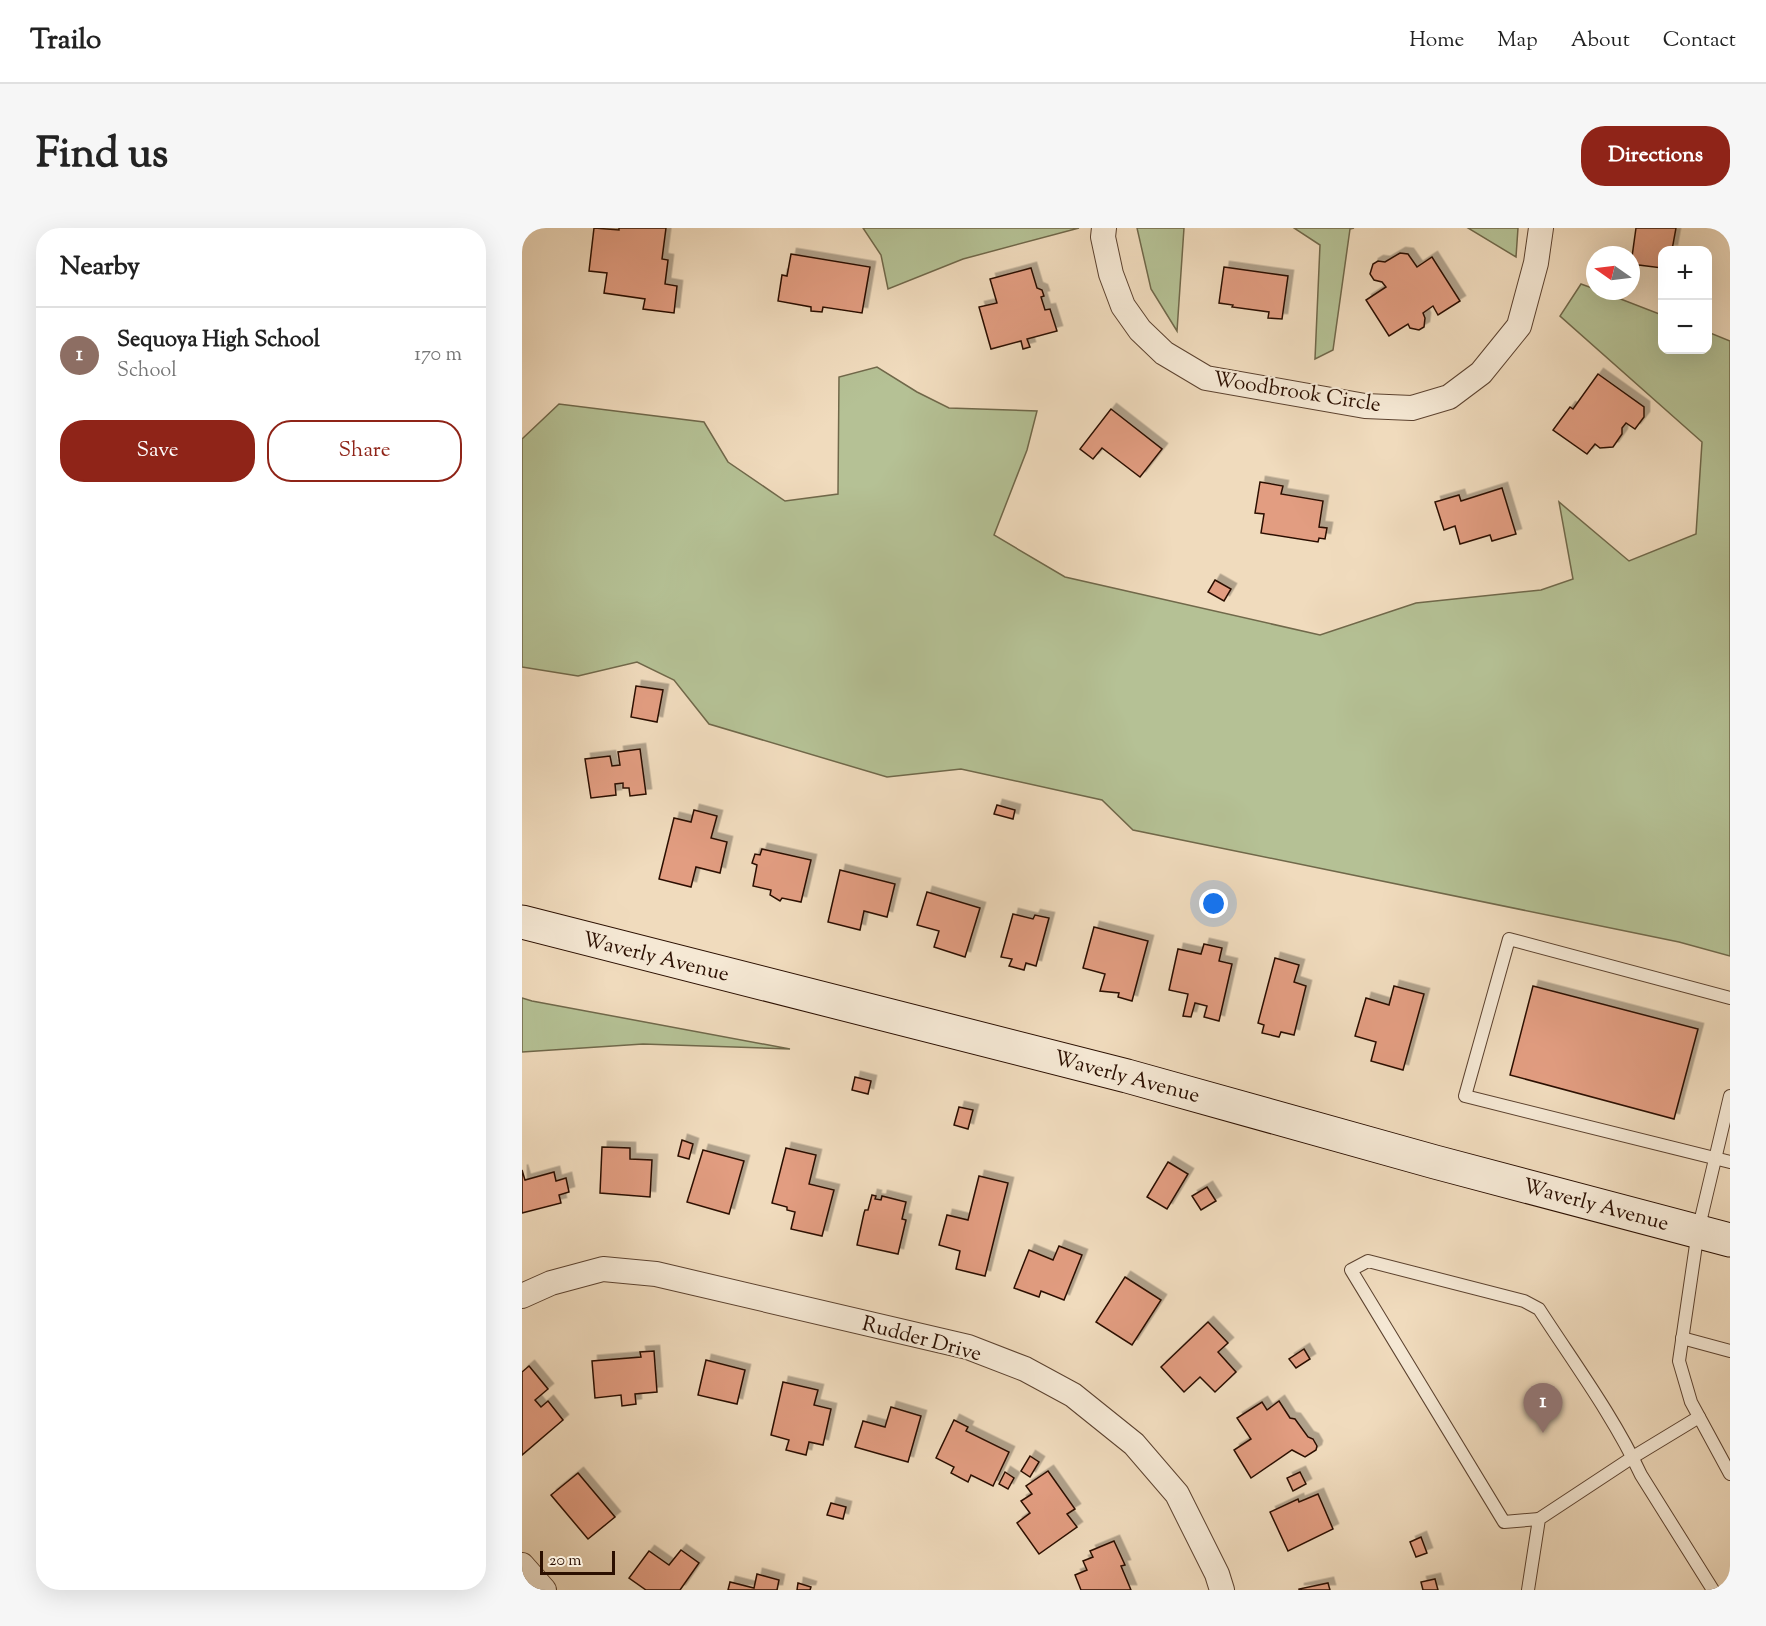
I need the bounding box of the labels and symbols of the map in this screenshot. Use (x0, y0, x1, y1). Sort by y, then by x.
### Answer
north arrow (1586, 246, 1640, 300)
street label: Woodbrook Circle (1211, 365, 1383, 421)
your location (1199, 889, 1228, 918)
street label: Waverly Avenue (579, 925, 732, 991)
street label: Waverly Avenue (1050, 1044, 1203, 1112)
street label: Waverly Avenue (1519, 1172, 1672, 1240)
street label: Rudder Drive (858, 1310, 985, 1370)
pin: 1 (1524, 1384, 1562, 1433)
scale bar (540, 1548, 615, 1576)

